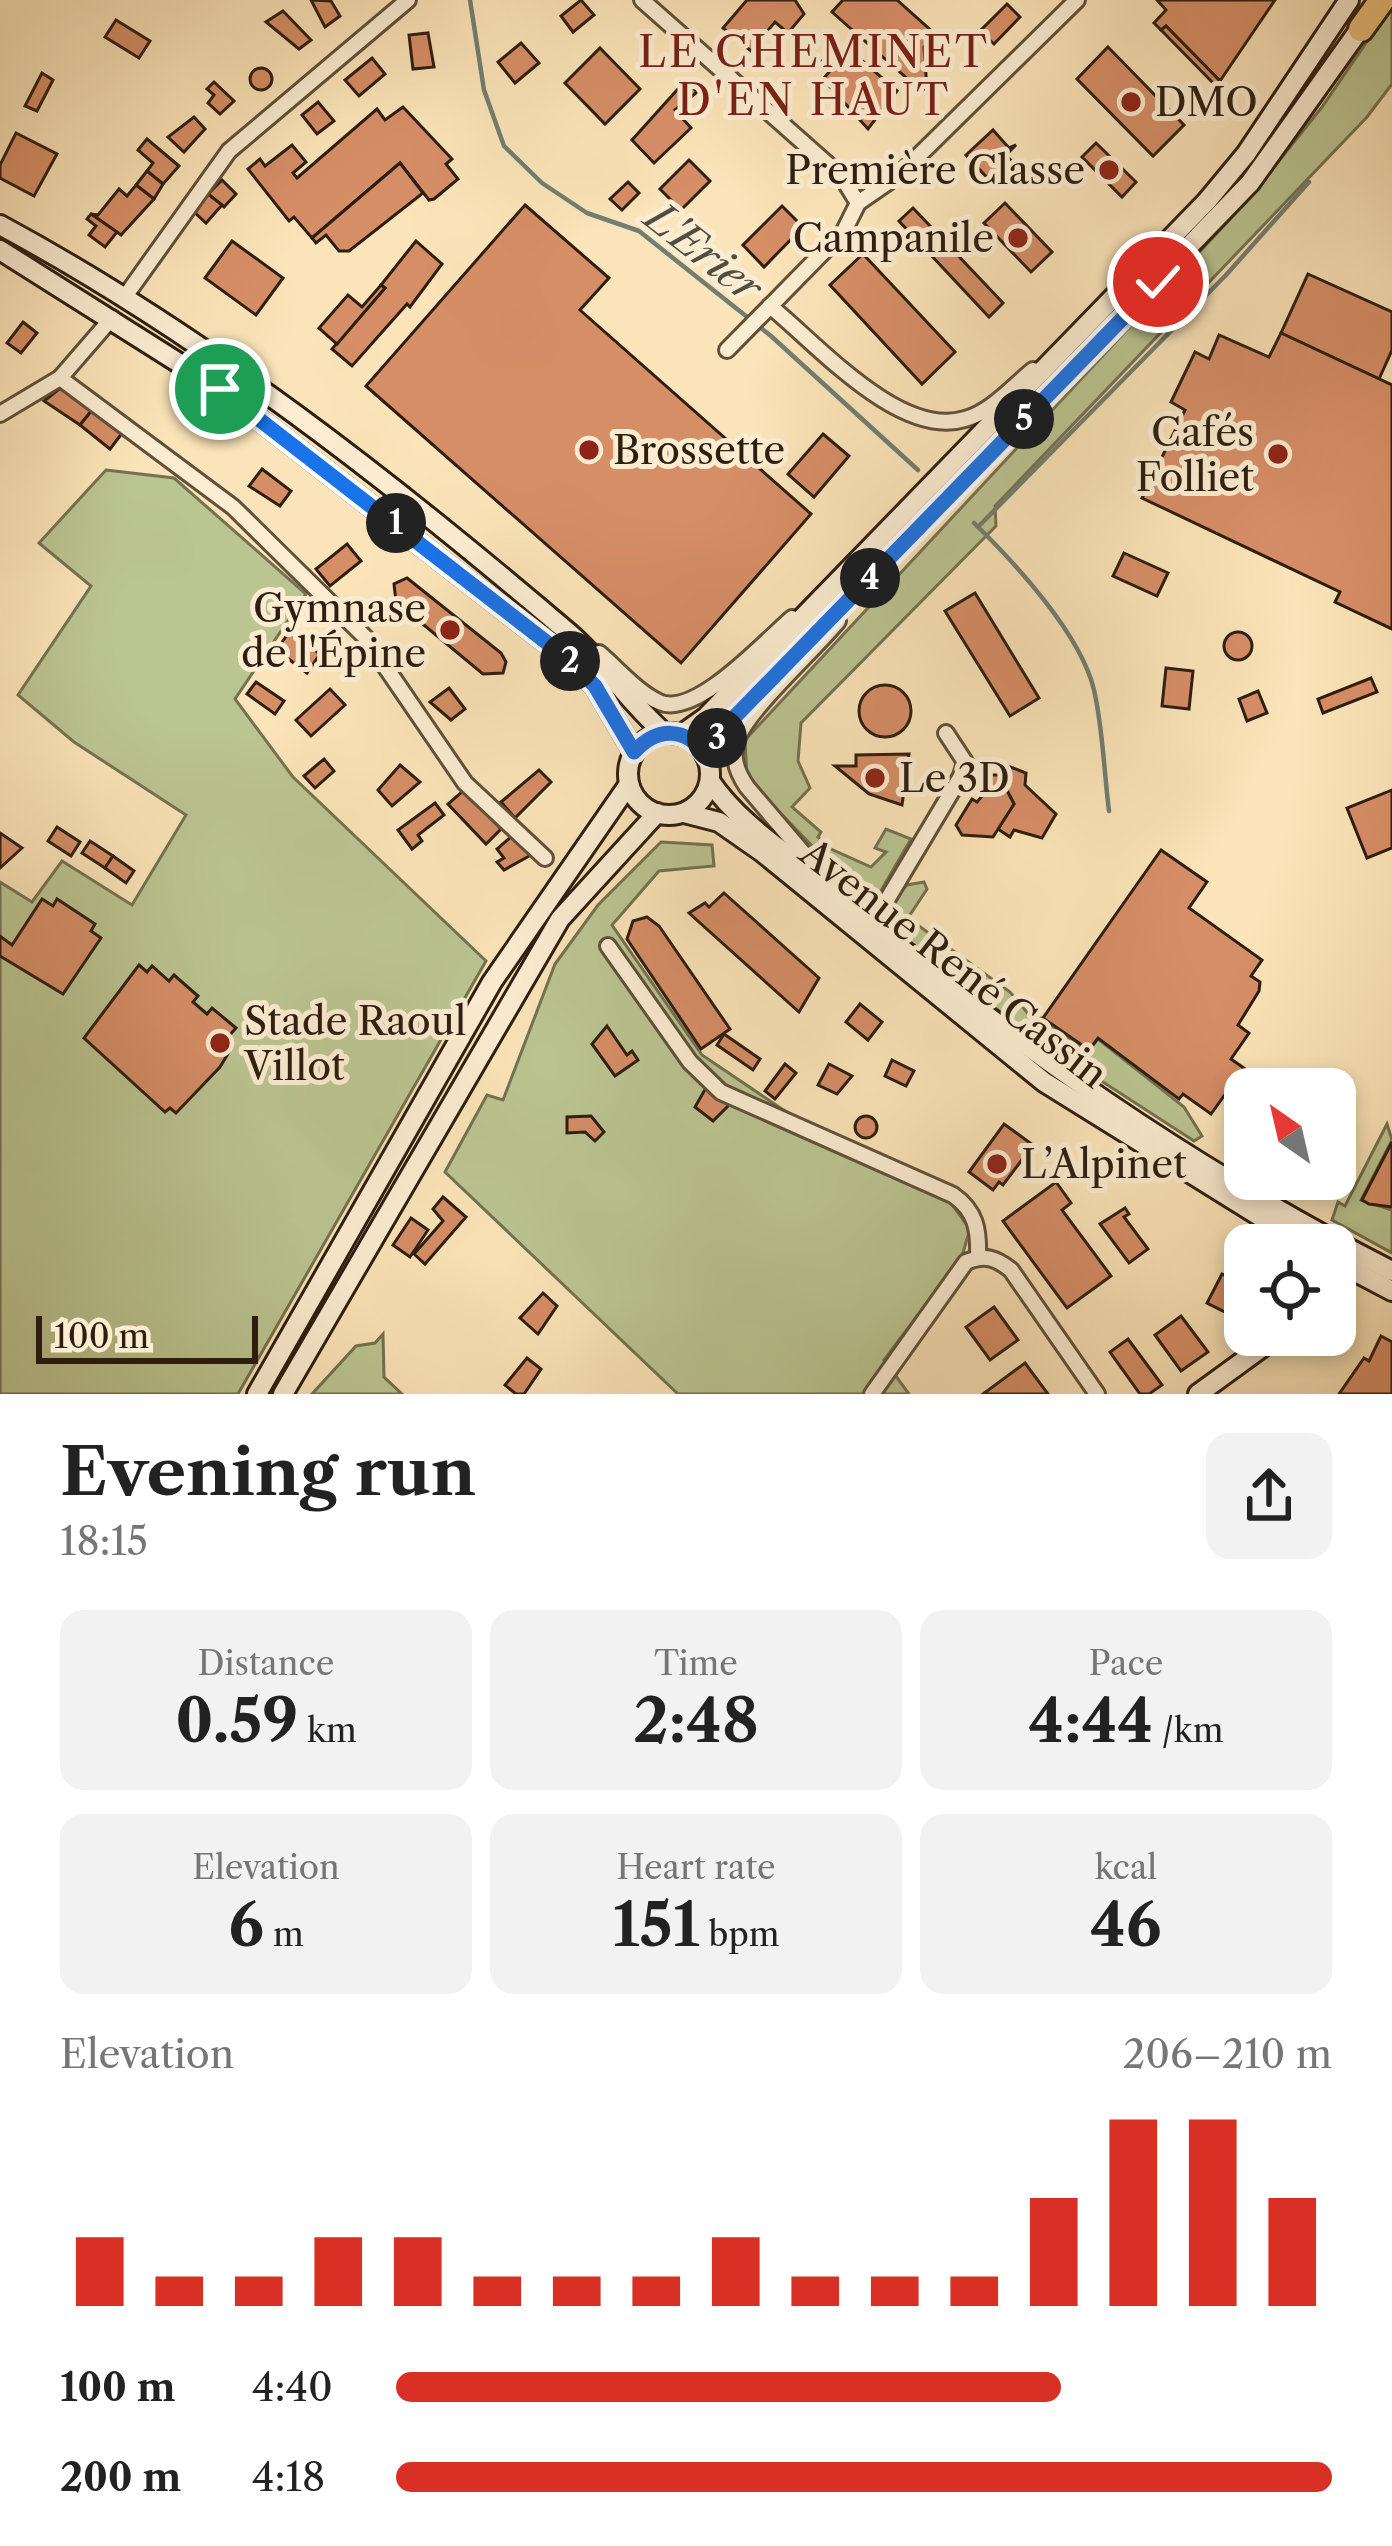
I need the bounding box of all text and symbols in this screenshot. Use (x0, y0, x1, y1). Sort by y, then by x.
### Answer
district label: LE CHEMINET D'EN HAUT (638, 26, 990, 126)
place label: DMO (1155, 78, 1258, 126)
marker: DMO (1118, 89, 1144, 115)
place label: Première Classe (785, 146, 1085, 194)
marker: Première Classe (1096, 157, 1122, 183)
water label: L'Erier (633, 189, 774, 315)
place label: Campanile (793, 214, 994, 262)
marker: Campanile (1005, 225, 1031, 251)
pin (1107, 231, 1209, 333)
icon: check (1125, 249, 1191, 315)
pin (169, 338, 271, 440)
icon: arrive (187, 356, 253, 422)
pin: 5 (994, 389, 1054, 449)
text: 5 (1015, 398, 1033, 439)
place label: Cafés Folliet (1136, 408, 1254, 501)
place label: Brossette (613, 426, 785, 474)
marker: Brossette (576, 437, 602, 463)
marker: Cafés Folliet (1265, 441, 1291, 467)
pin: 1 (366, 493, 426, 553)
text: 1 (389, 502, 403, 543)
pin: 4 (840, 548, 900, 608)
text: 4 (860, 557, 880, 598)
place label: Gymnase de l'Épine (241, 584, 426, 677)
marker: Gymnase de l'Épine (437, 617, 463, 643)
pin: 2 (540, 631, 600, 691)
text: 2 (560, 640, 580, 681)
pin: 3 (687, 708, 747, 768)
text: 3 (708, 717, 726, 758)
place label: Le 3D (899, 754, 1010, 802)
marker: Le 3D (862, 765, 888, 791)
street label: Avenue René Cassin (790, 827, 1117, 1098)
place label: Stade Raoul Villot (243, 997, 466, 1090)
marker: Stade Raoul Villot (207, 1030, 233, 1056)
north arrow (1224, 1068, 1356, 1200)
map controls (1224, 1068, 1356, 1356)
place label: L’Alpinet (1021, 1140, 1187, 1188)
marker: L’Alpinet (984, 1151, 1010, 1177)
button: locate (1224, 1224, 1356, 1356)
scale bar (36, 1310, 258, 1363)
text: 100 m (54, 1316, 149, 1357)
text: Evening run (60, 1431, 476, 1512)
button: share (1206, 1433, 1332, 1559)
text: 18:15 (60, 1517, 148, 1565)
text: Distance (198, 1643, 334, 1684)
text: Time (654, 1643, 738, 1684)
text: Pace (1089, 1643, 1163, 1684)
text: 0.59 (175, 1684, 298, 1758)
text: 2:48 (633, 1684, 759, 1758)
text: 4:44 (1029, 1684, 1153, 1758)
text: km (298, 1710, 357, 1751)
text: /km (1153, 1710, 1224, 1751)
text: Elevation (192, 1847, 340, 1888)
text: Heart rate (616, 1847, 776, 1888)
text: kcal (1095, 1847, 1157, 1888)
text: 6 (228, 1888, 264, 1962)
text: 151 (613, 1888, 700, 1962)
text: 46 (1090, 1888, 1162, 1962)
text: m (264, 1914, 304, 1955)
text: bpm (700, 1914, 779, 1955)
text: Elevation (60, 2030, 234, 2078)
text: 206–210 m (1123, 2030, 1332, 2078)
text: 100 m (60, 2363, 176, 2411)
text: 4:40 (252, 2363, 333, 2411)
text: 200 m (60, 2453, 181, 2501)
text: 4:18 (252, 2453, 325, 2501)

